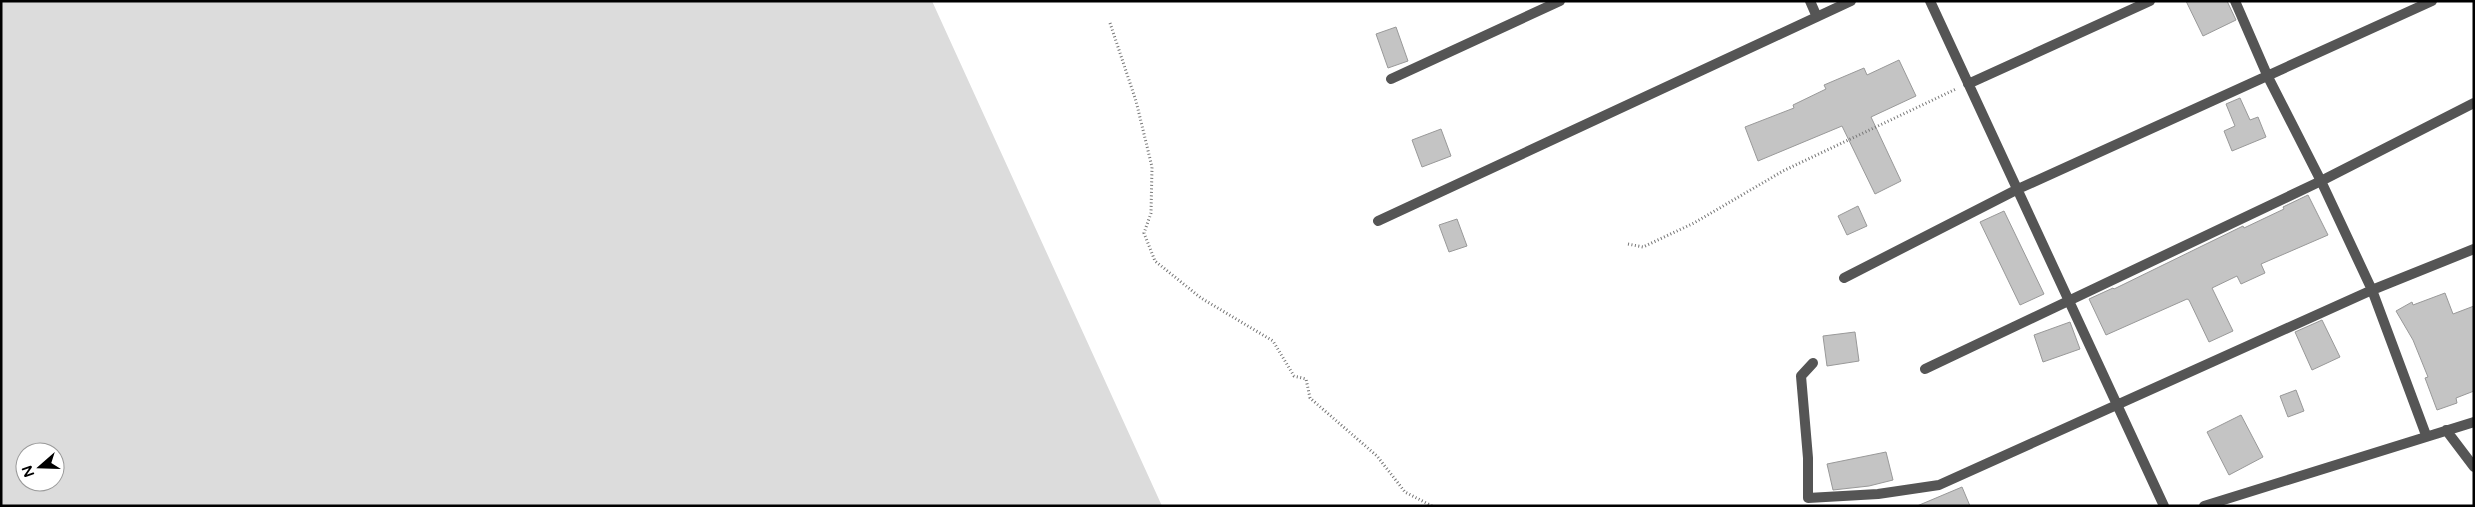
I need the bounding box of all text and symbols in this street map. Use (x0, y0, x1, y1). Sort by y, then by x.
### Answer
north arrow (15, 442, 65, 492)
text: N (18, 463, 38, 479)

